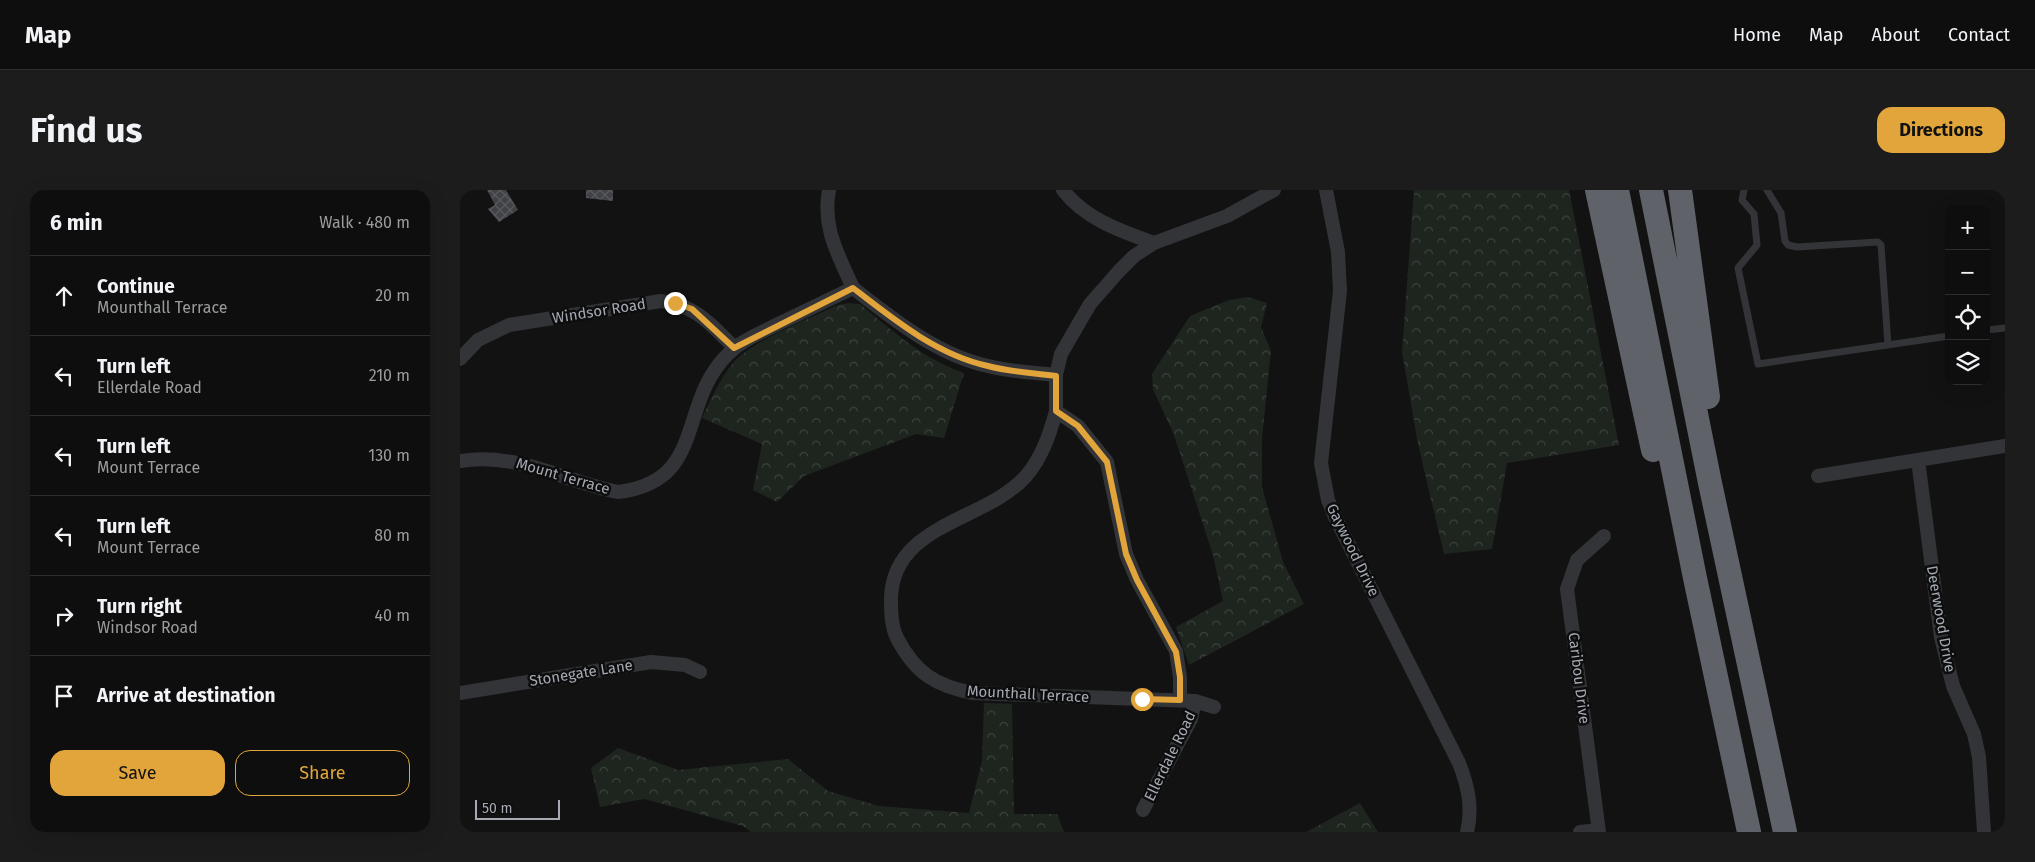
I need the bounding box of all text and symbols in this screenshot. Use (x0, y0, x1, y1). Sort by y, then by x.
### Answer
text: Map (25, 21, 71, 49)
text: Home (1733, 24, 1781, 46)
text: Map (1809, 24, 1843, 46)
text: About (1871, 24, 1920, 46)
text: Contact (1948, 24, 2010, 46)
button: Directions (1877, 107, 2005, 153)
text: Find us (30, 109, 142, 151)
map controls (1945, 205, 1990, 385)
button: + (1945, 205, 1990, 250)
text: 6 min (50, 210, 103, 236)
text: Walk · 480 m (319, 213, 410, 232)
button: − (1945, 250, 1990, 295)
text: Continue (97, 275, 175, 298)
icon: ahead (50, 282, 78, 310)
text: 20 m (375, 286, 410, 305)
route end (664, 292, 687, 315)
street label: Windsor Road (551, 295, 647, 327)
button: locate (1945, 295, 1990, 340)
text: Mounthall Terrace (97, 298, 227, 317)
button: layers (1945, 340, 1990, 385)
text: Turn left (97, 355, 171, 378)
icon: left (50, 362, 78, 390)
text: 210 m (369, 366, 410, 385)
text: Ellerdale Road (97, 378, 202, 397)
text: Turn left (97, 435, 171, 458)
icon: left (50, 442, 78, 470)
text: 130 m (368, 446, 410, 465)
street label: Mount Terrace (514, 454, 612, 498)
text: Mount Terrace (97, 458, 200, 477)
street label: Gaywood Drive (1323, 501, 1383, 599)
text: Turn left (97, 515, 171, 538)
icon: left (50, 522, 78, 550)
text: 80 m (374, 526, 410, 545)
text: Mount Terrace (97, 538, 200, 557)
street label: Deerwood Drive (1923, 564, 1959, 674)
text: Turn right (97, 595, 182, 618)
icon: right (50, 602, 78, 630)
text: 40 m (375, 606, 410, 625)
text: Windsor Road (97, 618, 198, 637)
street label: Caribou Drive (1564, 631, 1594, 725)
street label: Stonegate Lane (528, 656, 634, 690)
icon: arrive (50, 682, 78, 710)
street label: Mounthall Terrace (966, 682, 1090, 706)
text: Arrive at destination (97, 684, 276, 707)
route start (1131, 688, 1154, 711)
street label: Ellerdale Road (1140, 708, 1200, 804)
button: Save (50, 750, 225, 796)
button: Share (235, 750, 410, 796)
scale bar (475, 797, 560, 820)
text: 50 m (482, 800, 513, 817)

